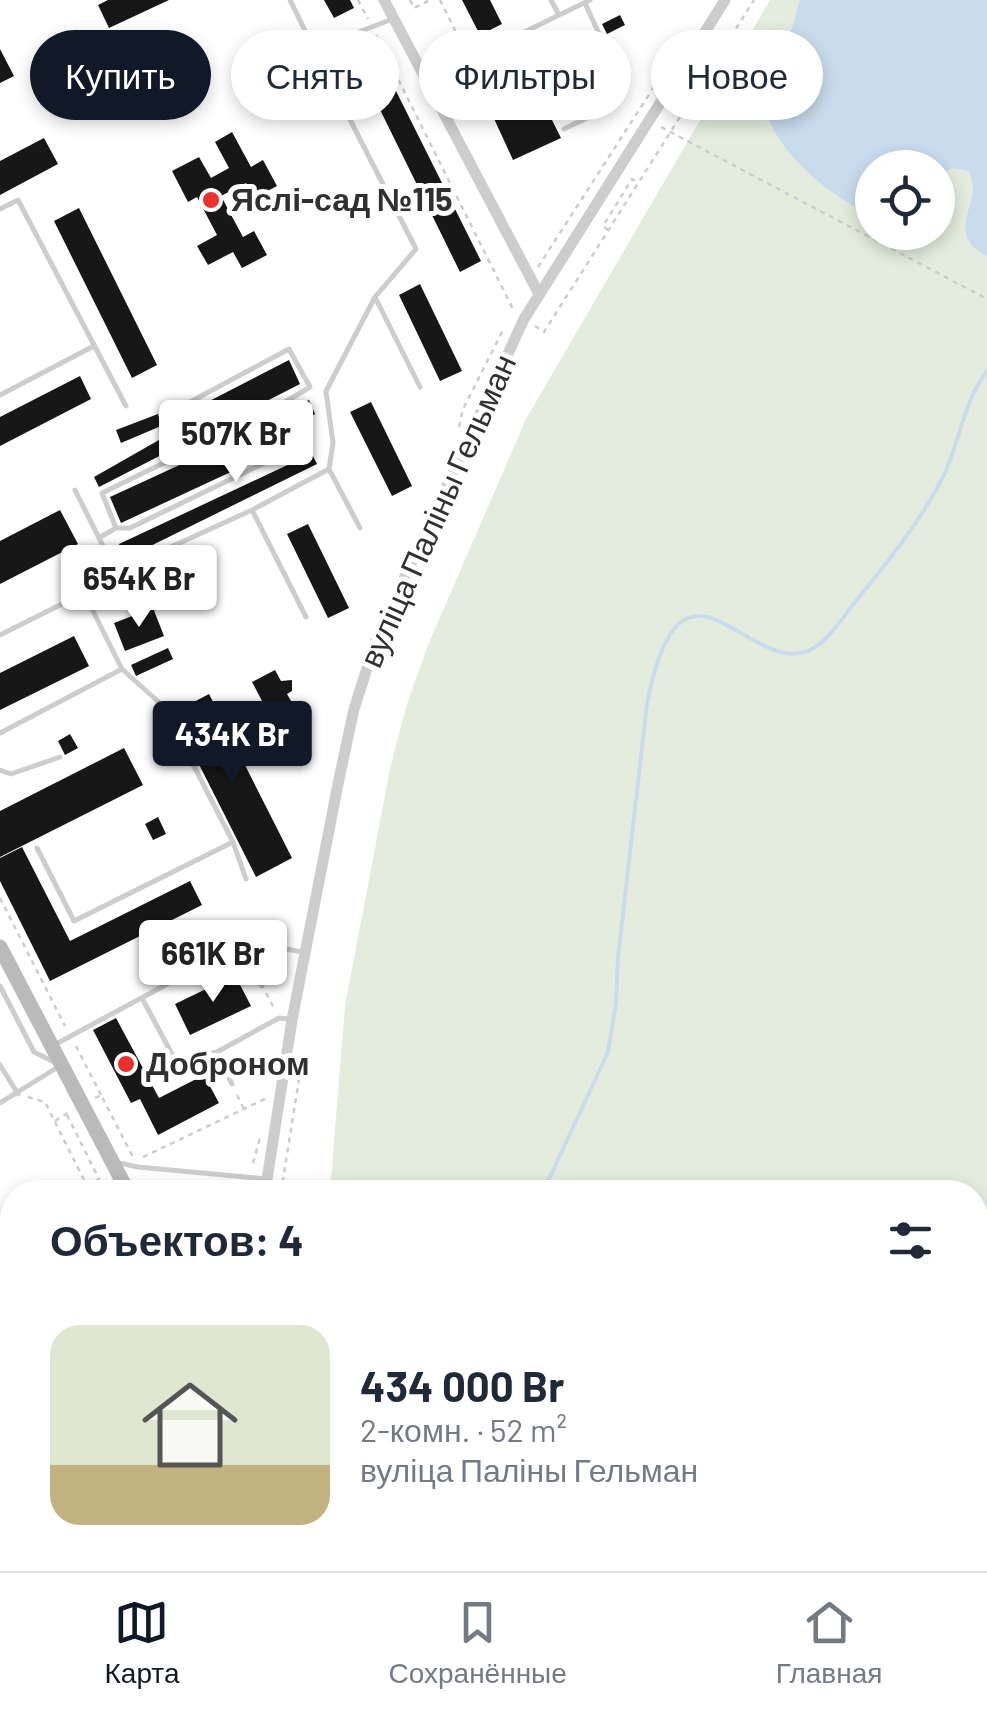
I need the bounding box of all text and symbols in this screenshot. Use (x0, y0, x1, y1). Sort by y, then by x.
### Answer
chip: Купить (30, 30, 211, 120)
chip: Снять (231, 30, 399, 120)
chip: Фильтры (419, 30, 631, 120)
chip: Новое (651, 30, 823, 120)
map controls (855, 150, 955, 250)
button: locate (855, 150, 955, 250)
place label: Яслі-сад №115 (231, 179, 453, 218)
marker: Яслі-сад №115 (200, 189, 222, 211)
street label: вуліца Паліны Гельман (350, 348, 523, 673)
pin: 507K Br (144, 400, 328, 485)
text: 507K Br (181, 413, 291, 451)
pin: 654K Br (47, 545, 231, 630)
text: 654K Br (83, 558, 195, 596)
pin: 434K Br (140, 701, 324, 786)
text: 434K Br (175, 714, 289, 752)
pin: 661K Br (121, 920, 305, 1005)
text: 661K Br (161, 933, 265, 971)
place label: Доброном (146, 1043, 310, 1082)
marker: Доброном (115, 1053, 137, 1075)
icon: filters (883, 1213, 938, 1268)
text: Объектов: 4 (50, 1214, 304, 1264)
text: 434 000 Br (360, 1360, 564, 1410)
icon: home (130, 1365, 250, 1485)
text: 2-комн. · 52 m² (360, 1410, 567, 1448)
text: вуліца Паліны Гельман (360, 1450, 698, 1488)
tab: Карта (105, 1595, 179, 1690)
tab: Сохранённые (389, 1595, 567, 1690)
tab: Главная (776, 1595, 882, 1690)

